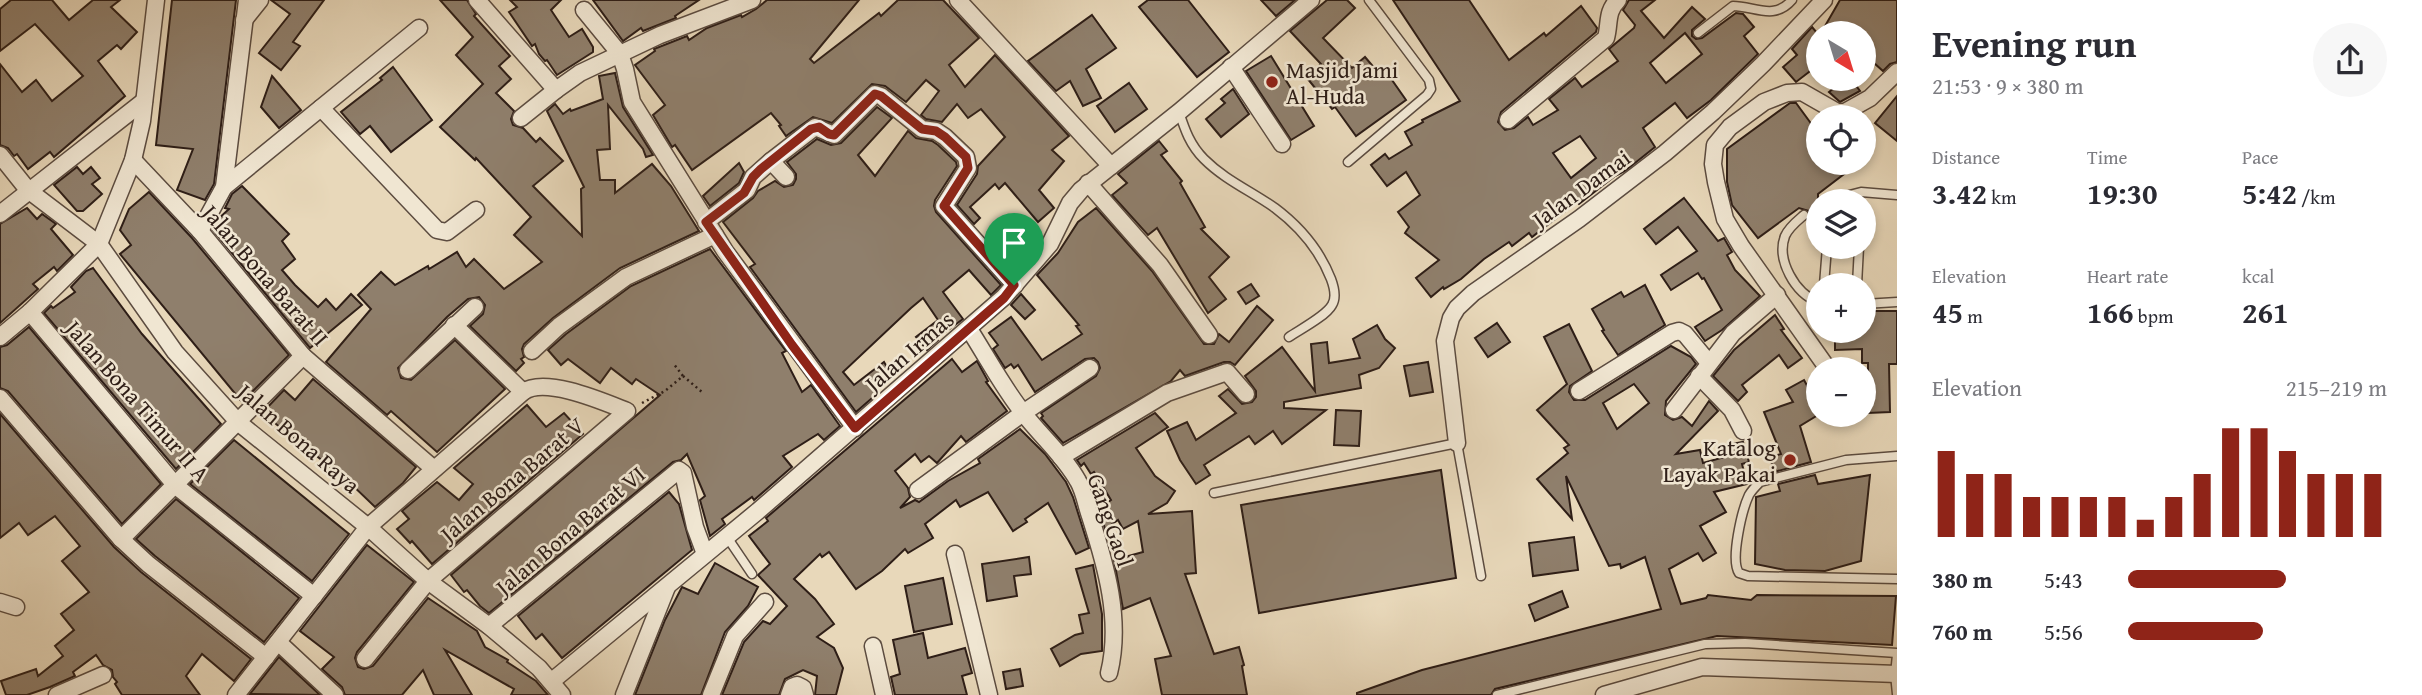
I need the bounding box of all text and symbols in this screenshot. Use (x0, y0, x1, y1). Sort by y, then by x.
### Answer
text: Evening run (1932, 15, 2136, 71)
north arrow (1806, 21, 1876, 91)
map controls (1806, 21, 1876, 427)
button: share (2313, 23, 2387, 97)
place label: Masjid Jami Al-Huda (1286, 53, 1398, 112)
text: 21:53 · 9 × 380 m (1932, 69, 2084, 102)
marker: Masjid Jami Al-Huda (1264, 74, 1280, 90)
button: locate (1806, 105, 1876, 175)
street label: Jalan Damai (1523, 141, 1637, 237)
text: Distance (1932, 143, 2000, 171)
text: Time (2087, 143, 2127, 171)
text: Pace (2242, 143, 2279, 171)
text: 3.42 (1932, 171, 1987, 215)
text: 19:30 (2087, 171, 2158, 215)
text: 5:42 (2242, 171, 2297, 215)
text: km (1987, 183, 2016, 211)
text: /km (2297, 183, 2335, 211)
button: layers (1806, 189, 1876, 259)
street label: Jalan Bona Barat II (193, 195, 337, 353)
pin (984, 213, 1044, 285)
icon: arrive (995, 224, 1033, 262)
text: Elevation (1932, 262, 2006, 290)
text: Heart rate (2087, 262, 2168, 290)
text: kcal (2242, 262, 2274, 290)
button: + (1806, 273, 1876, 343)
text: 45 (1932, 290, 1963, 334)
text: 166 (2087, 290, 2134, 334)
text: 261 (2242, 290, 2289, 334)
text: m (1963, 302, 1983, 330)
text: bpm (2134, 302, 2173, 330)
street label: Jalan Irmas (855, 303, 961, 401)
street label: Jalan Bona Timur II A (56, 310, 218, 489)
button: − (1806, 357, 1876, 427)
text: Elevation (1932, 371, 2022, 404)
text: 215–219 m (2286, 371, 2387, 404)
street label: Jalan Bona Raya (228, 373, 368, 501)
street label: Jalan Bona Barat V (430, 409, 591, 551)
place label: Katalog Layak Pakai (1663, 431, 1777, 490)
marker: Katalog Layak Pakai (1782, 452, 1798, 468)
street label: Jalan Bona Barat VI (486, 457, 652, 604)
street label: Gang Gaol (1080, 469, 1142, 571)
text: 380 m (1932, 563, 1993, 596)
text: 5:43 (2044, 563, 2083, 596)
text: 760 m (1932, 615, 1993, 648)
text: 5:56 (2044, 615, 2083, 648)

